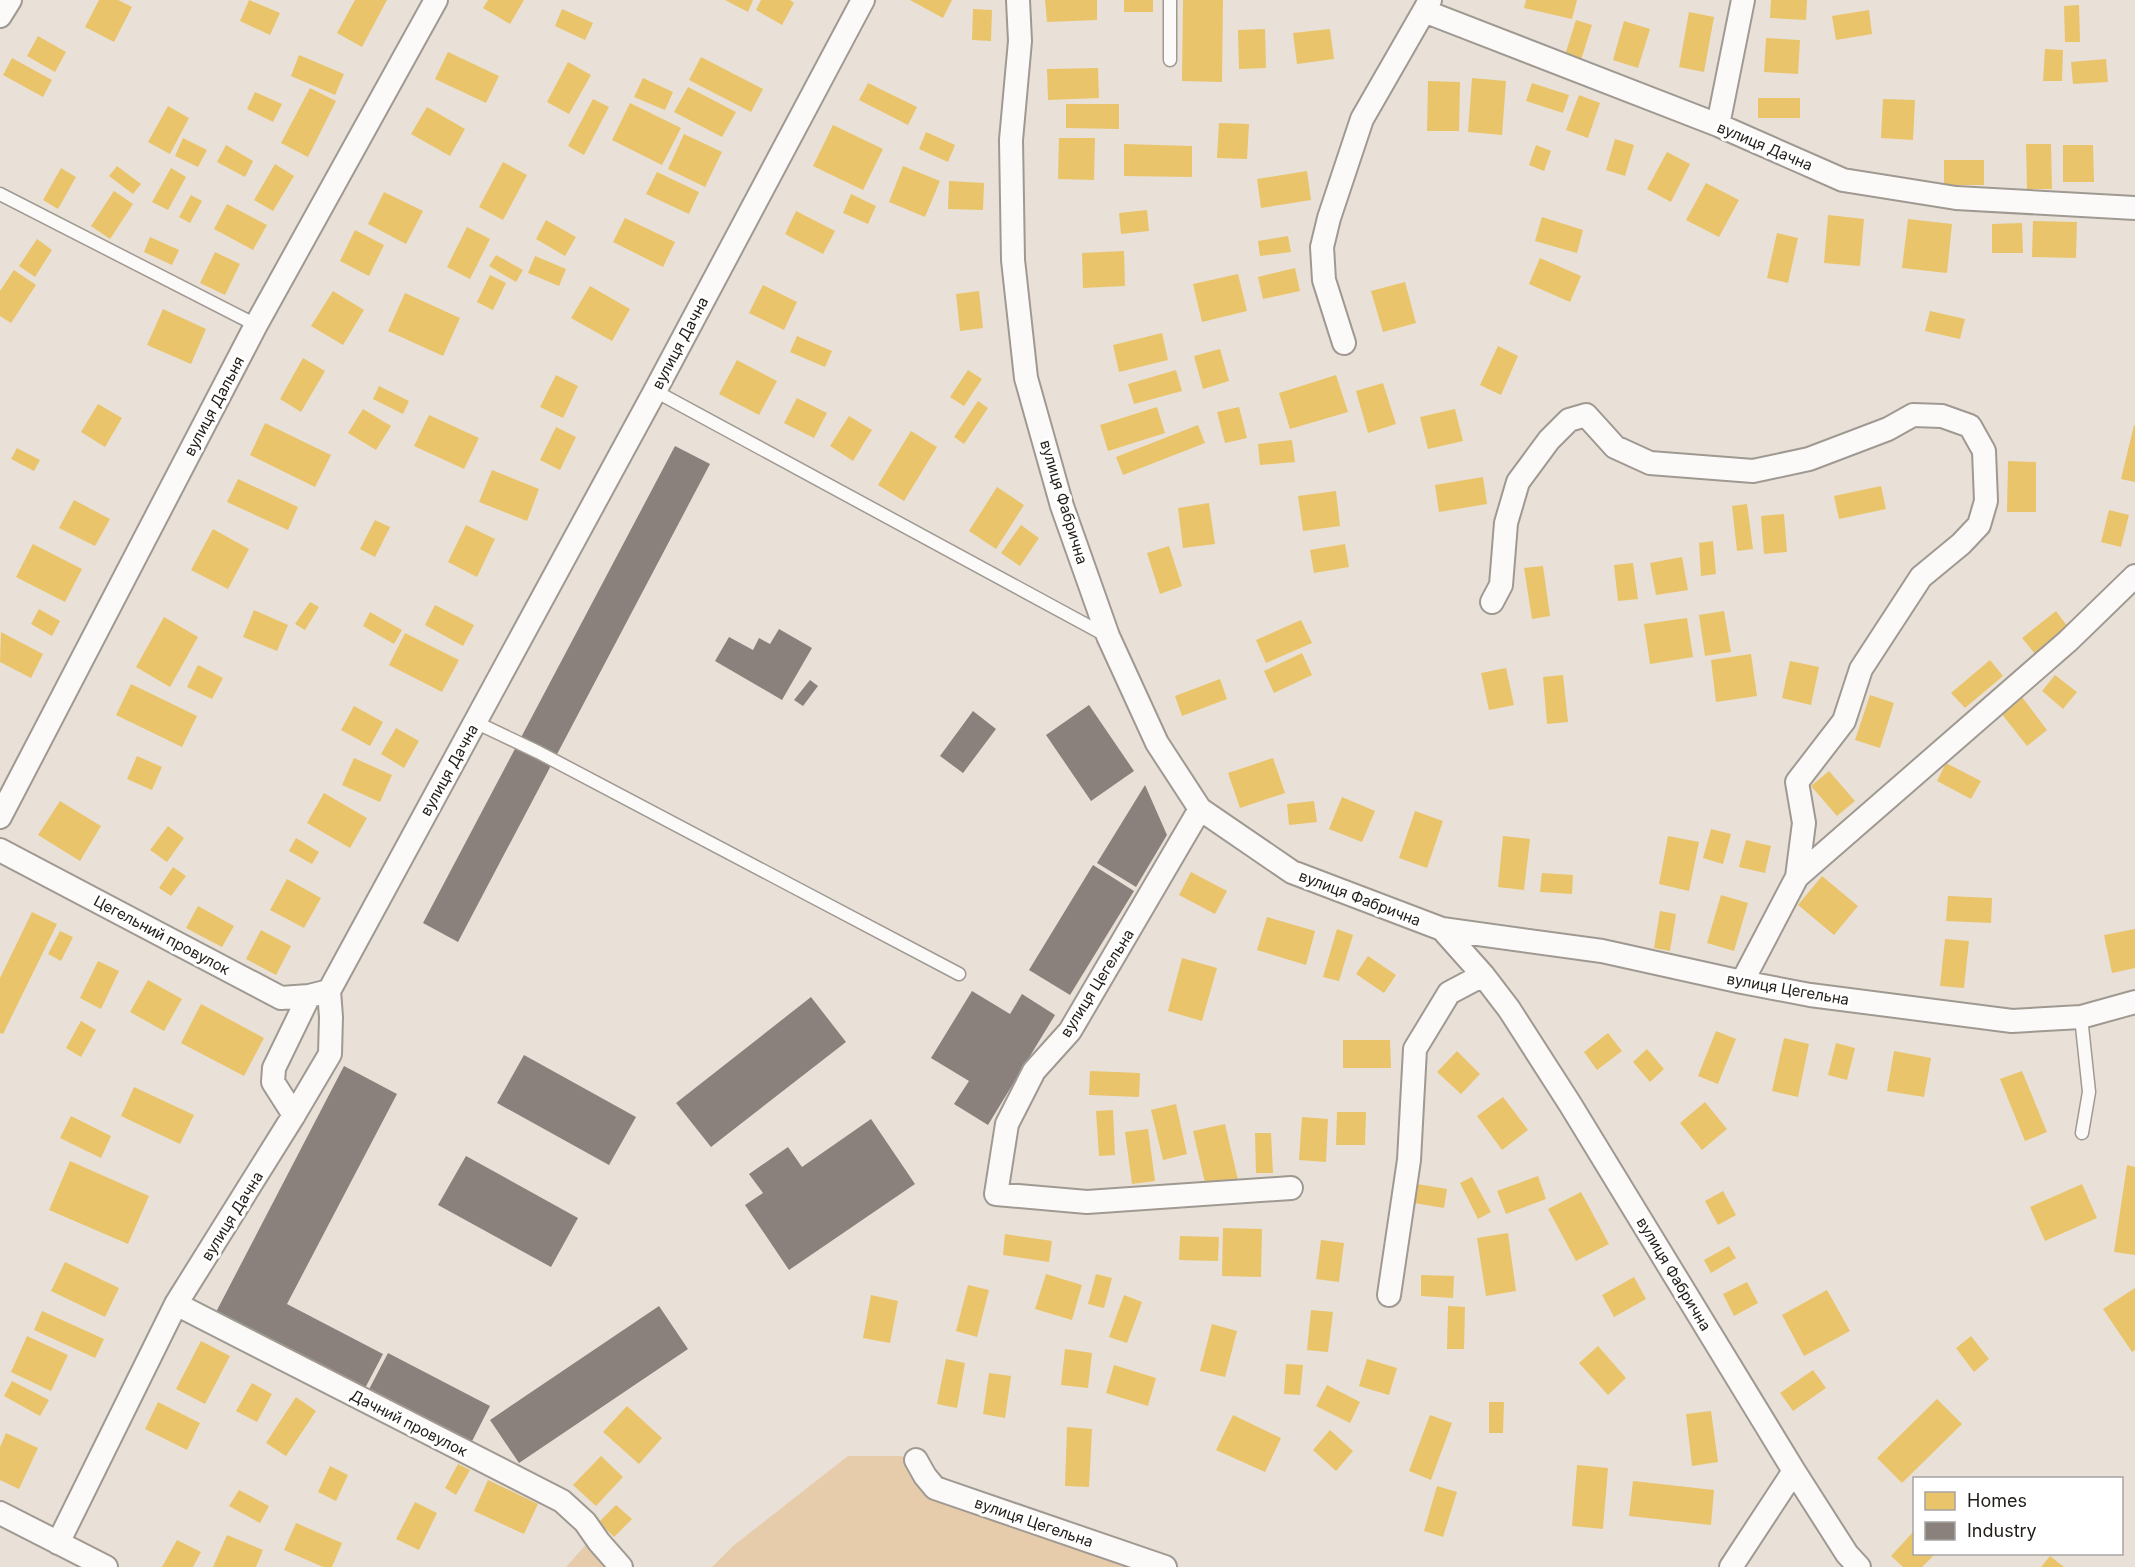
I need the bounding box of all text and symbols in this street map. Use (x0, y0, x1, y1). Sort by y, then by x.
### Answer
street label: вулиця Дачна (1714, 117, 1816, 175)
street label: вулиця Дачна (648, 294, 712, 392)
street label: вулиця Дальня (180, 353, 248, 459)
street label: вулиця Фабрична (1036, 438, 1092, 566)
street label: вулиця Дачна (416, 721, 482, 819)
street label: вулиця Фабрична (1296, 866, 1424, 930)
street label: Цегельний провулок (91, 891, 233, 979)
street label: вулиця Цегельна (1056, 925, 1138, 1041)
street label: вулиця Цегельна (1725, 969, 1851, 1009)
street label: вулиця Дачна (197, 1168, 267, 1264)
street label: вулиця Фабрична (1633, 1214, 1715, 1334)
street label: Дачний провулок (347, 1385, 471, 1461)
legend (1913, 1477, 2123, 1555)
text: Homes (1967, 1490, 2027, 1511)
street label: вулиця Цегельна (972, 1493, 1096, 1551)
text: Industry (1967, 1520, 2037, 1541)

